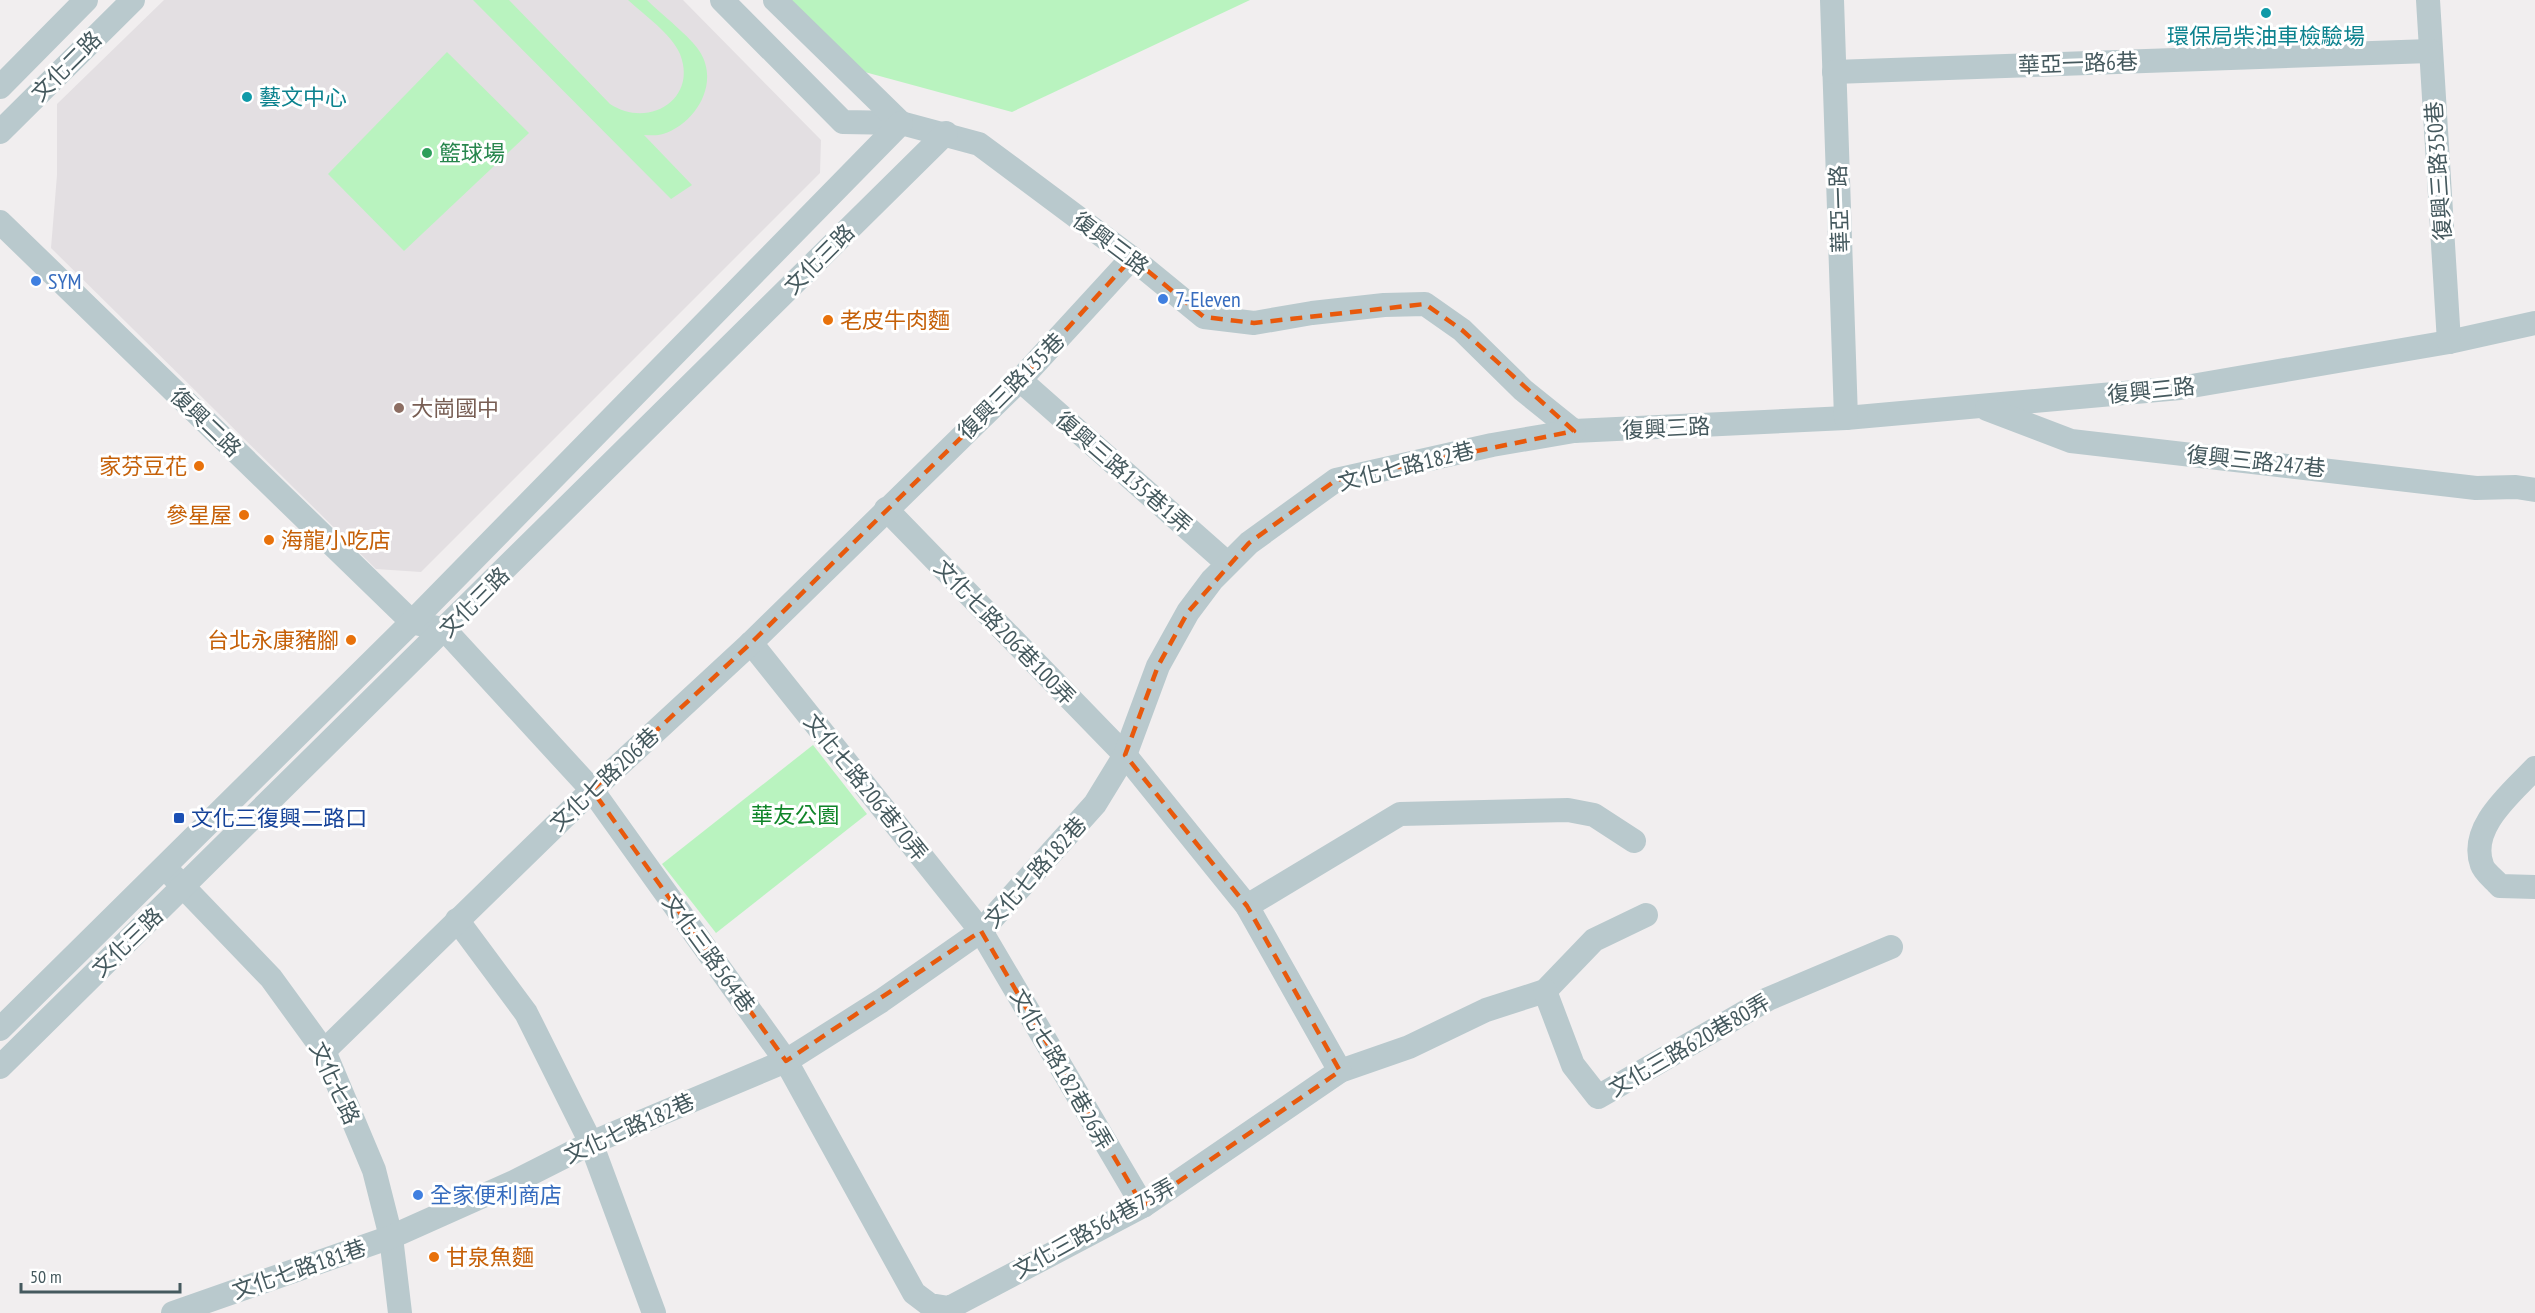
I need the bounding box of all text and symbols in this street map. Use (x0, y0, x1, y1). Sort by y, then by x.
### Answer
marker: 環保局柴油車檢驗場 (2259, 6, 2273, 20)
place label: 環保局柴油車檢驗場 (2167, 22, 2365, 50)
street label: 文化二路 (25, 25, 107, 107)
street label: 華亞一路6巷 (2018, 47, 2138, 79)
place label: 藝文中心 (259, 83, 347, 111)
marker: 藝文中心 (240, 90, 254, 104)
street label: 復興三路350巷 (2419, 100, 2457, 242)
place label: 籃球場 (439, 139, 505, 167)
marker: 籃球場 (420, 146, 434, 160)
street label: 華亞一路 (1823, 165, 1855, 253)
street label: 復興三路 (1067, 205, 1155, 281)
street label: 文化三路 (778, 218, 860, 300)
place label: SYM (48, 267, 81, 295)
marker: SYM (29, 274, 43, 288)
place label: 7-Eleven (1175, 285, 1241, 313)
marker: 7-Eleven (1156, 292, 1170, 306)
place label: 老皮牛肉麵 (840, 306, 950, 334)
marker: 老皮牛肉麵 (821, 313, 835, 327)
street label: 復興三路135巷 (952, 327, 1070, 445)
street label: 復興三路 (2106, 371, 2196, 409)
street label: 復興二路 (165, 381, 247, 463)
place label: 大崗國中 (411, 394, 499, 422)
marker: 大崗國中 (392, 401, 406, 415)
street label: 復興三路135巷1弄 (1050, 405, 1198, 539)
street label: 復興三路 (1621, 412, 1711, 444)
street label: 文化七路182巷 (1335, 436, 1477, 496)
street label: 復興三路247巷 (2185, 440, 2327, 482)
place label: 家芬豆花 (99, 452, 187, 480)
marker: 家芬豆花 (192, 459, 206, 473)
place label: 參星屋 (166, 501, 232, 529)
marker: 參星屋 (237, 508, 251, 522)
place label: 海龍小吃店 (281, 526, 391, 554)
marker: 海龍小吃店 (262, 533, 276, 547)
street label: 文化七路206巷100弄 (928, 553, 1082, 711)
street label: 文化三路 (433, 561, 515, 643)
place label: 台北永康豬腳 (207, 626, 339, 654)
marker: 台北永康豬腳 (344, 633, 358, 647)
street label: 文化七路206巷70弄 (798, 708, 934, 866)
street label: 文化七路206巷 (543, 721, 665, 837)
park label: 華友公園 (751, 801, 839, 829)
place label: 文化三復興二路口 (191, 804, 367, 832)
marker: 文化三復興二路口 (172, 811, 186, 825)
street label: 文化七路182巷 (978, 811, 1092, 933)
street label: 文化三路564巷 (657, 888, 761, 1018)
street label: 文化三路 (86, 901, 168, 983)
street label: 文化七路182巷26弄 (1004, 983, 1120, 1155)
street label: 文化三路620巷80弄 (1603, 987, 1775, 1103)
street label: 文化七路 (304, 1037, 366, 1129)
street label: 文化七路182巷 (559, 1087, 699, 1169)
street label: 文化三路564巷75弄 (1008, 1172, 1180, 1284)
place label: 全家便利商店 (430, 1181, 562, 1209)
marker: 全家便利商店 (411, 1188, 425, 1202)
street label: 文化七路181巷 (228, 1233, 370, 1305)
place label: 甘泉魚麵 (446, 1243, 534, 1271)
marker: 甘泉魚麵 (427, 1250, 441, 1264)
scale bar (21, 1256, 180, 1294)
text: 50 m (30, 1265, 62, 1288)

